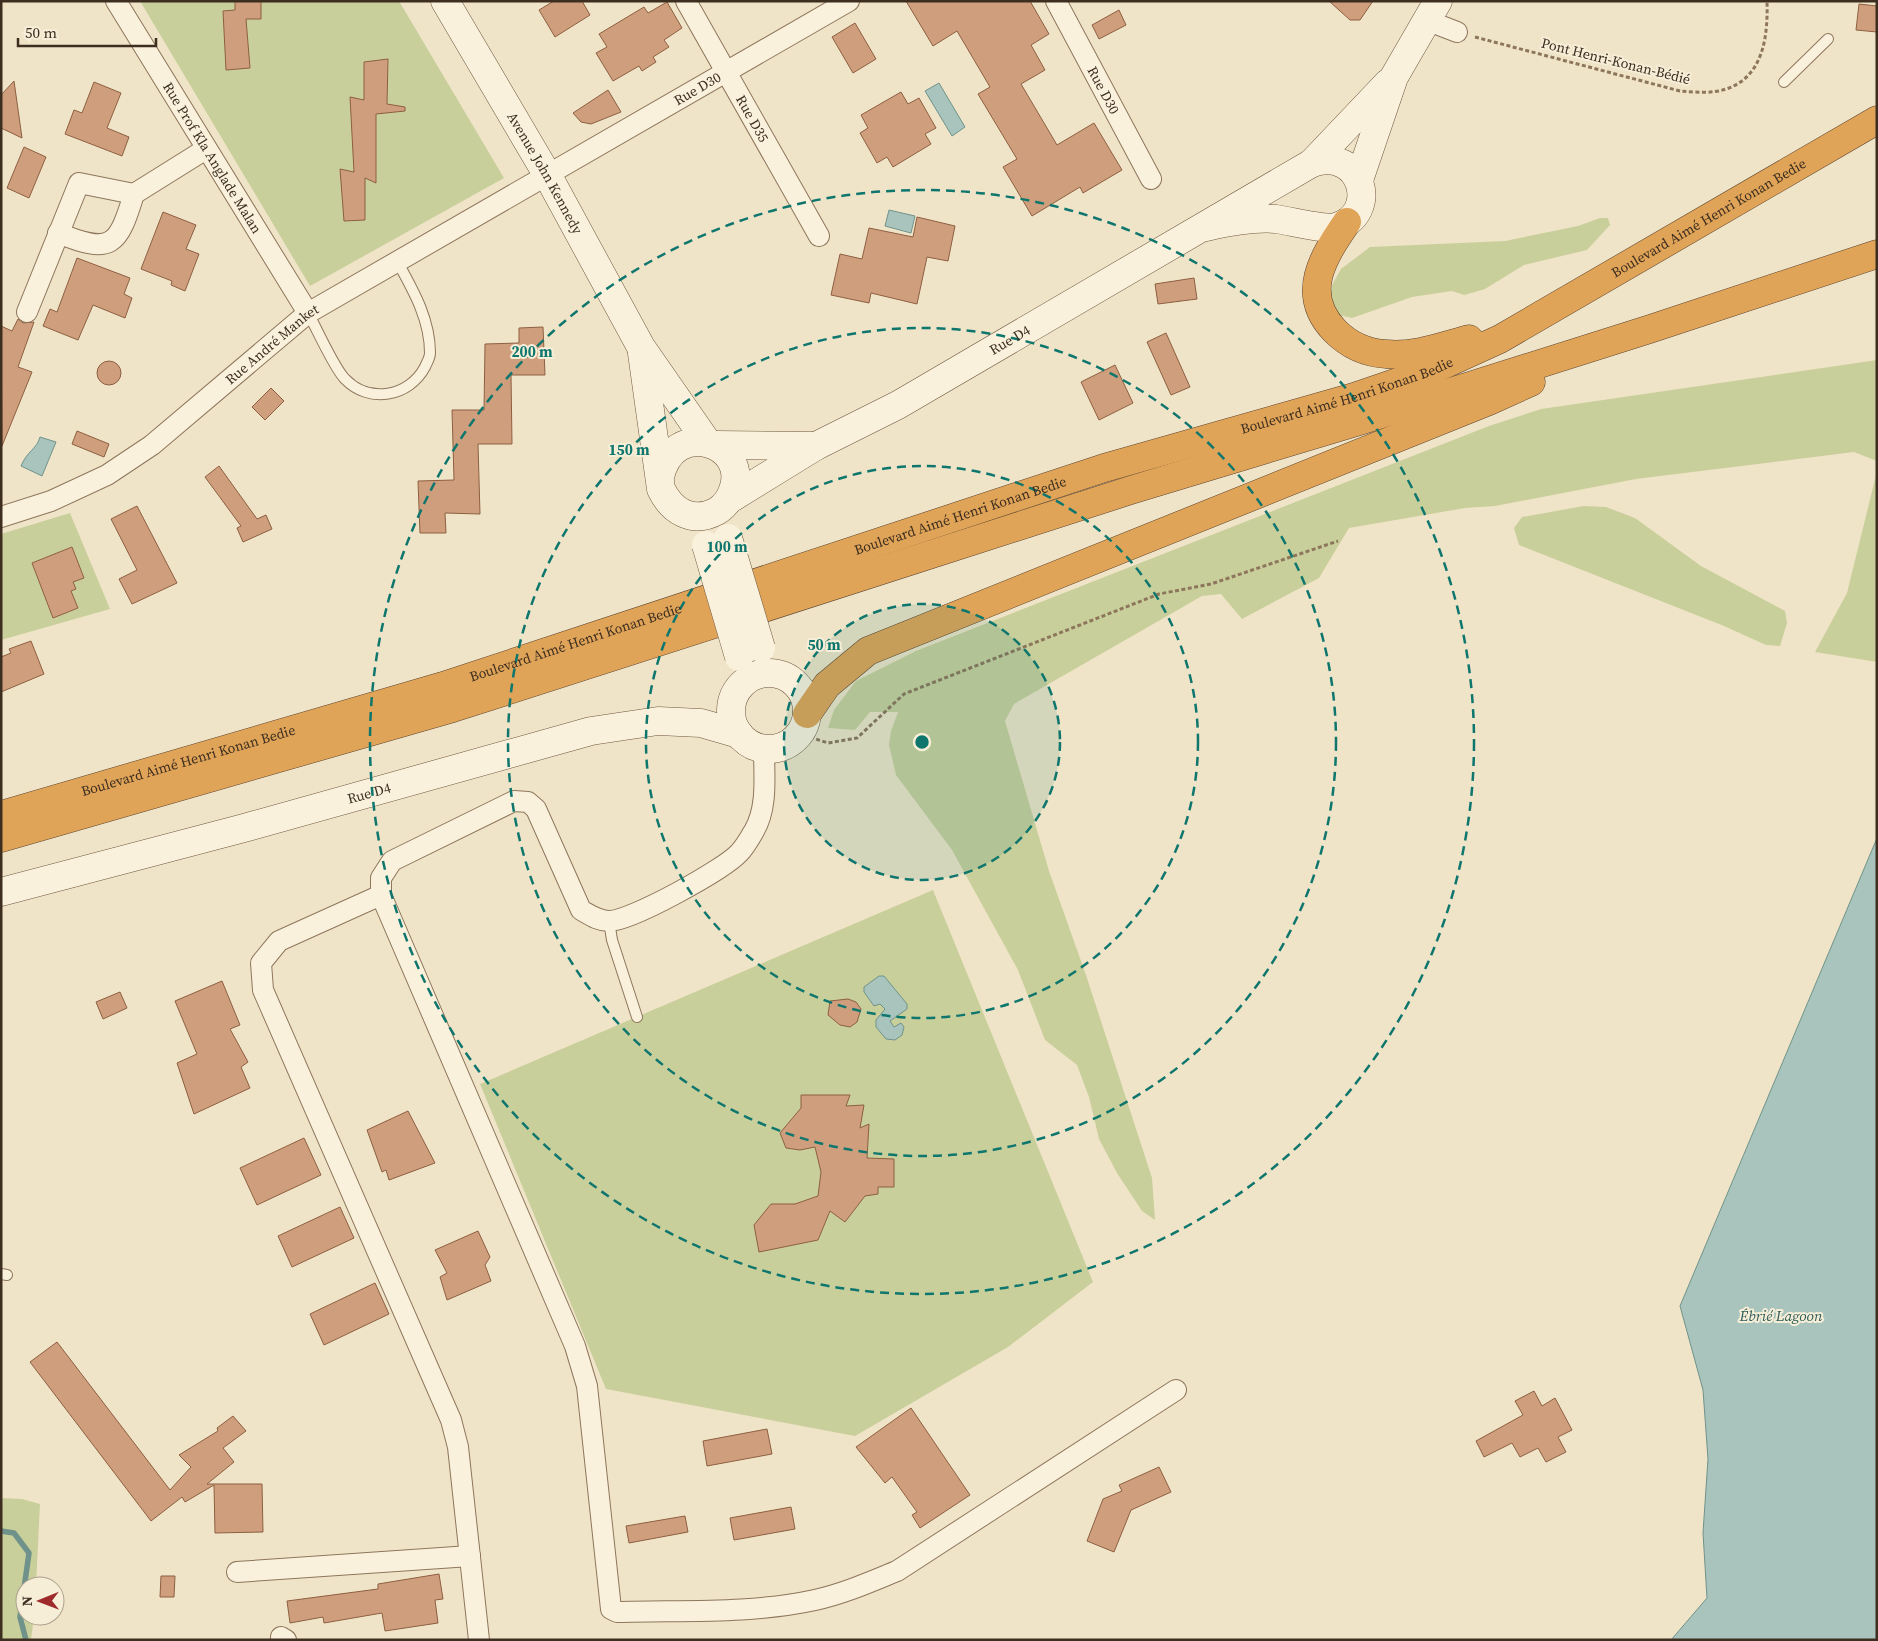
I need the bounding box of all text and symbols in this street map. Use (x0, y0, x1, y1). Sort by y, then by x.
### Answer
scale bar (18, 15, 155, 47)
text: 50 m (25, 22, 57, 43)
street label: Pont Henri-Konan-Bédié (1539, 33, 1693, 89)
street label: Rue D30 (1083, 63, 1124, 117)
street label: Rue D30 (670, 67, 724, 110)
street label: Rue Prof Kla Anglade Malan (158, 78, 267, 238)
street label: Rue D35 (731, 91, 774, 146)
street label: Avenue John Kennedy (503, 108, 588, 238)
street label: Boulevard Aimé Henri Konan Bedie (1608, 153, 1810, 282)
street label: Rue André Manket (221, 299, 322, 389)
street label: Rue D4 (985, 320, 1034, 360)
text: 200 m (511, 341, 553, 362)
street label: Boulevard Aimé Henri Konan Bedie (1238, 352, 1456, 439)
text: 150 m (608, 439, 650, 460)
street label: Boulevard Aimé Henri Konan Bedie (852, 471, 1069, 560)
text: 100 m (706, 536, 748, 557)
street label: Boulevard Aimé Henri Konan Bedie (467, 598, 684, 687)
text: 50 m (807, 634, 841, 655)
street label: Boulevard Aimé Henri Konan Bedie (79, 720, 298, 801)
centre of rings (913, 733, 931, 751)
street label: Rue D4 (345, 777, 393, 809)
water label: Ébrié Lagoon (1739, 1305, 1823, 1326)
north arrow (15, 1576, 65, 1626)
text: N (17, 1596, 37, 1607)

